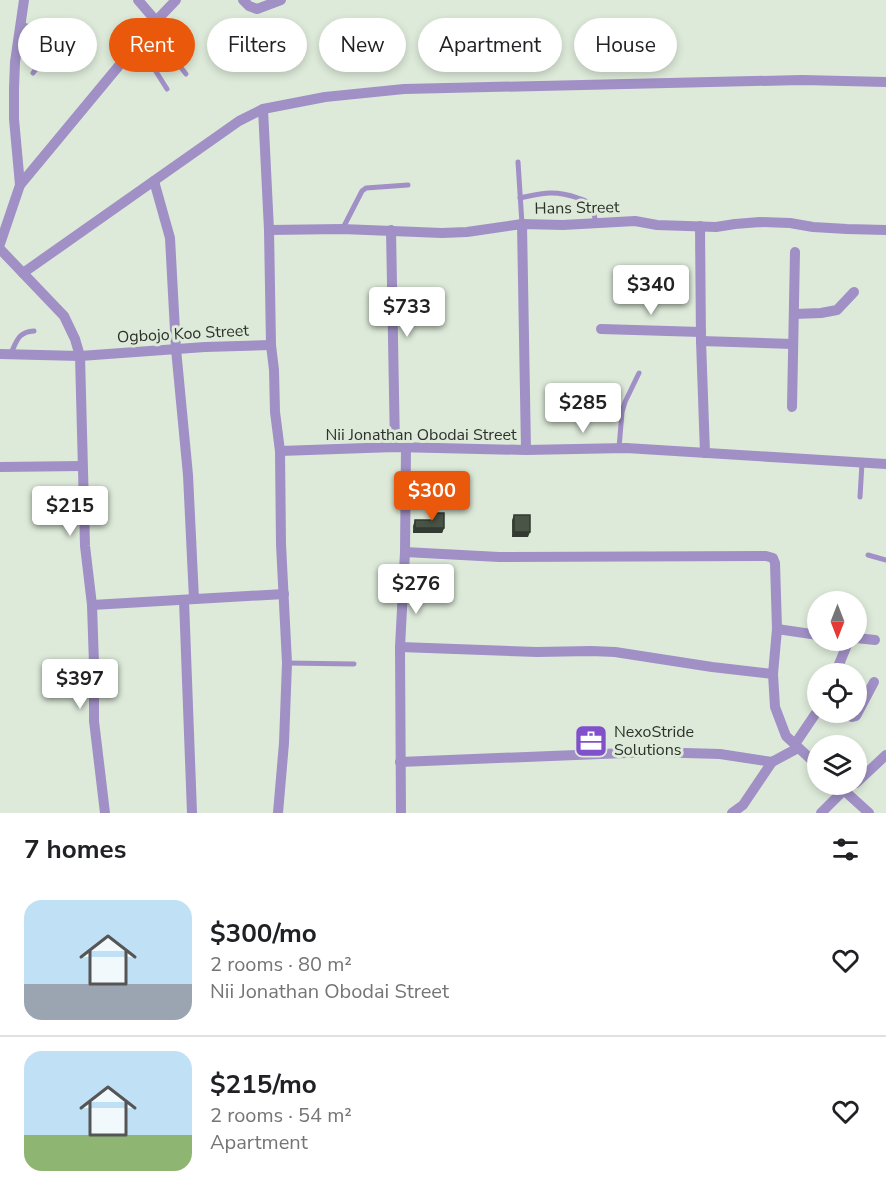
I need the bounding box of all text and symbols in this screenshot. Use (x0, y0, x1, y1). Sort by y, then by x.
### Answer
chip: Buy (18, 18, 97, 72)
chip: Rent (109, 18, 195, 72)
chip: Filters (207, 18, 307, 72)
chip: New (319, 18, 406, 72)
chip: Apartment (418, 18, 562, 72)
chip: House (574, 18, 677, 72)
street label: Hans Street (534, 196, 620, 220)
pin: $340 (615, 265, 687, 316)
text: $340 (627, 271, 675, 298)
pin: $733 (371, 287, 443, 338)
text: $733 (383, 293, 431, 320)
street label: Ogbojo Koo Street (116, 320, 250, 348)
pin: $285 (547, 383, 619, 434)
text: $285 (559, 389, 607, 416)
street label: Nii Jonathan Obodai Street (325, 424, 517, 446)
pin: $300 (396, 471, 468, 522)
text: $300 (408, 477, 456, 504)
pin: $215 (34, 486, 106, 537)
text: $215 (46, 492, 94, 519)
pin: $276 (380, 564, 452, 615)
text: $276 (392, 570, 440, 597)
north arrow (807, 591, 867, 651)
map controls (807, 591, 867, 795)
pin: $397 (44, 659, 116, 710)
button: locate (807, 663, 867, 723)
text: $397 (56, 665, 104, 692)
place label: NexoStride Solutions (614, 721, 694, 761)
office icon: NexoStride Solutions (573, 723, 609, 759)
button: layers (807, 735, 867, 795)
text: 7 homes (24, 832, 126, 867)
icon: filters (829, 833, 862, 866)
text: $300/mo (210, 916, 317, 951)
icon: home (72, 924, 144, 996)
icon: heart (829, 944, 862, 977)
text: 2 rooms · 80 m² (210, 951, 352, 978)
text: Nii Jonathan Obodai Street (210, 978, 449, 1005)
text: $215/mo (210, 1067, 317, 1102)
icon: home (72, 1075, 144, 1147)
icon: heart (829, 1095, 862, 1128)
text: 2 rooms · 54 m² (210, 1102, 352, 1129)
text: Apartment (210, 1129, 308, 1156)

